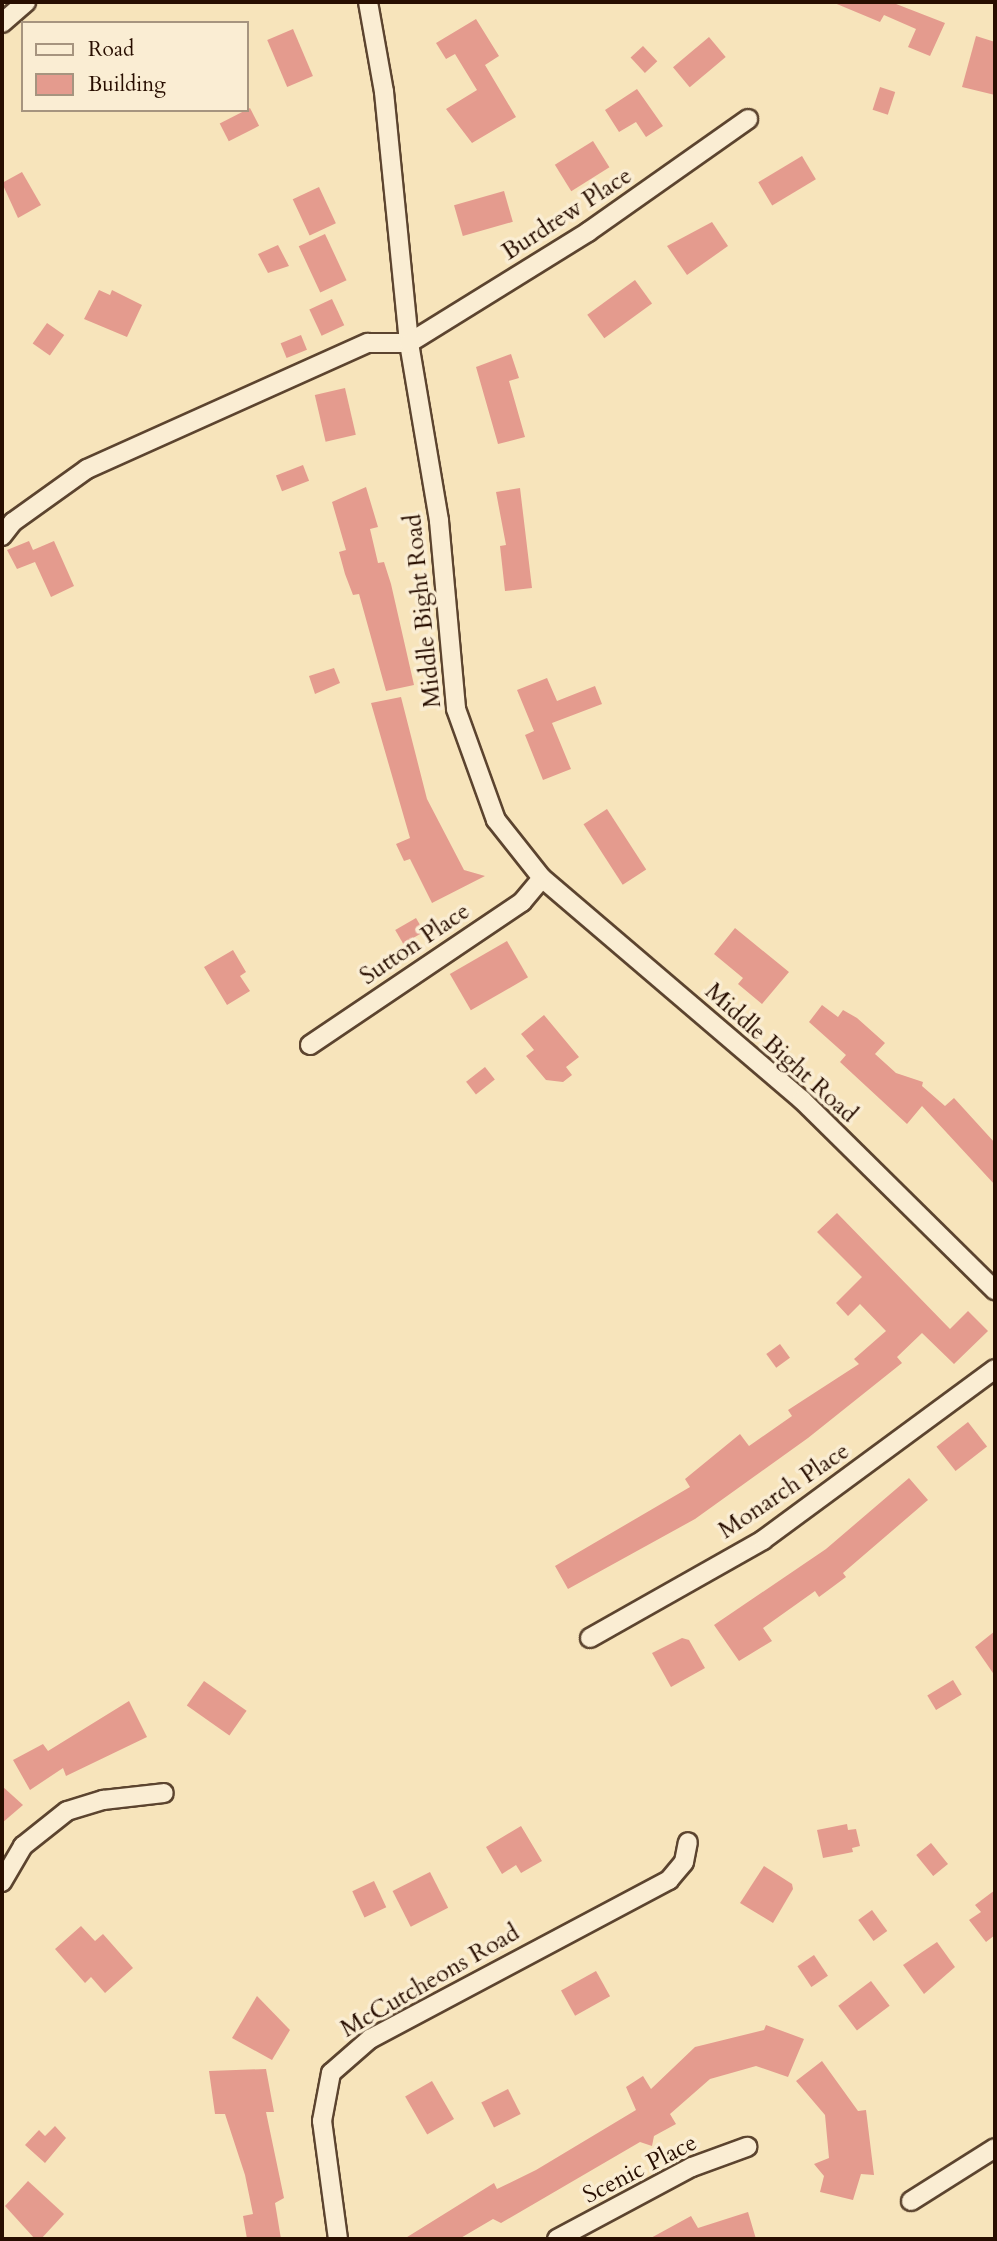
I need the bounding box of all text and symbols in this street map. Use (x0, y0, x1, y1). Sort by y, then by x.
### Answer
legend (21, 21, 248, 112)
text: Road (88, 35, 134, 64)
text: Building (88, 70, 166, 99)
street label: Burdrew Place (497, 161, 637, 267)
street label: Middle Bight Road (398, 513, 448, 709)
street label: Sutton Place (355, 897, 475, 991)
street label: Middle Bight Road (699, 977, 863, 1129)
street label: Monarch Place (713, 1437, 855, 1545)
street label: McCutcheons Road (336, 1918, 524, 2044)
street label: Scenic Place (578, 2128, 702, 2210)

